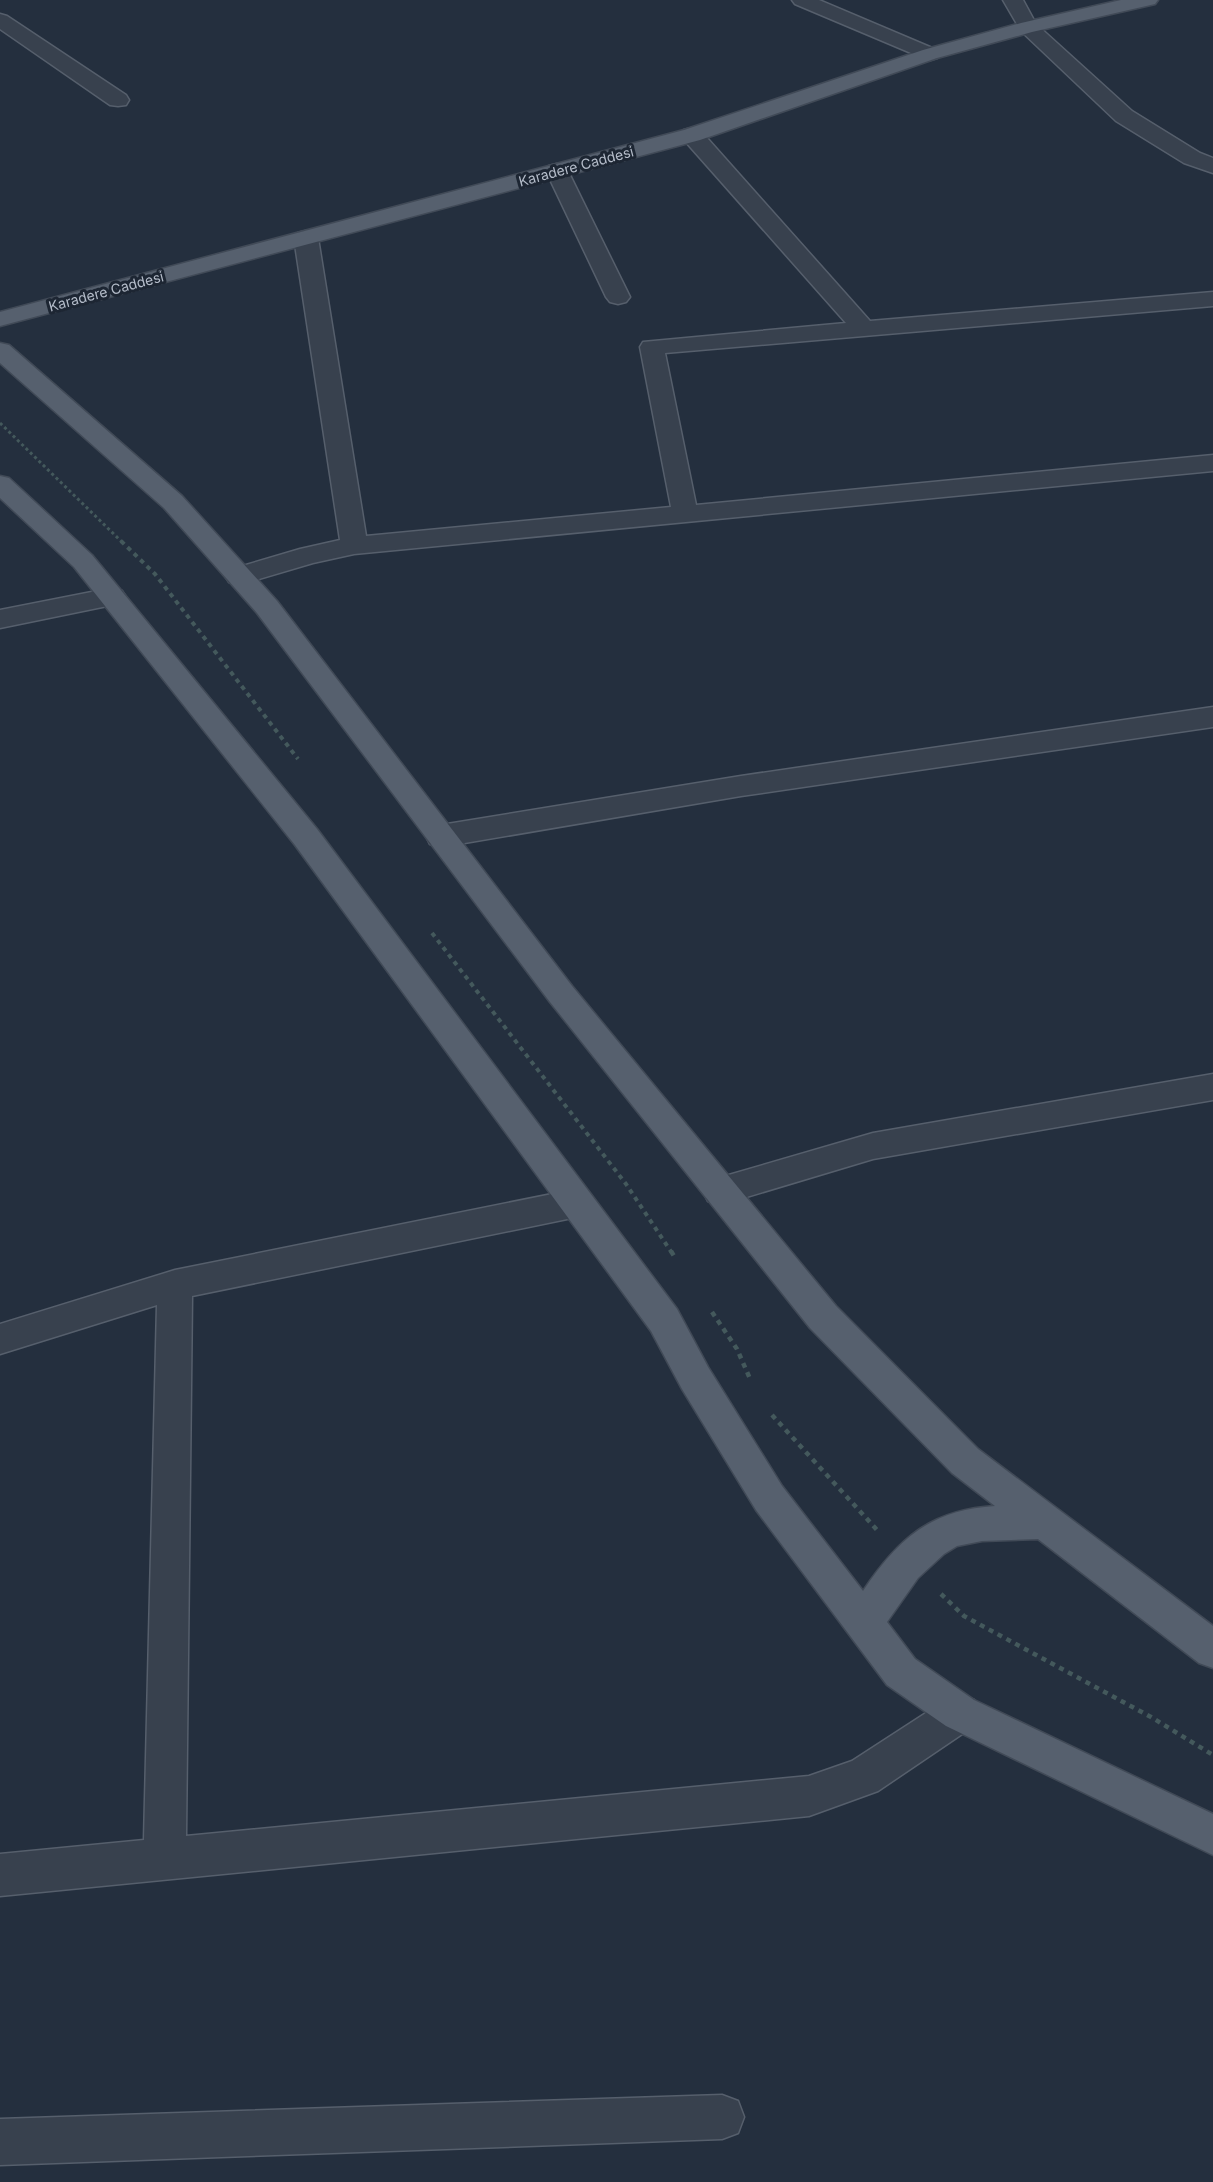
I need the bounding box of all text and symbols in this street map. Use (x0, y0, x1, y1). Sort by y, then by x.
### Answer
street label: Karadere Caddesi (517, 142, 635, 190)
street label: Karadere Caddesi (47, 267, 165, 315)

